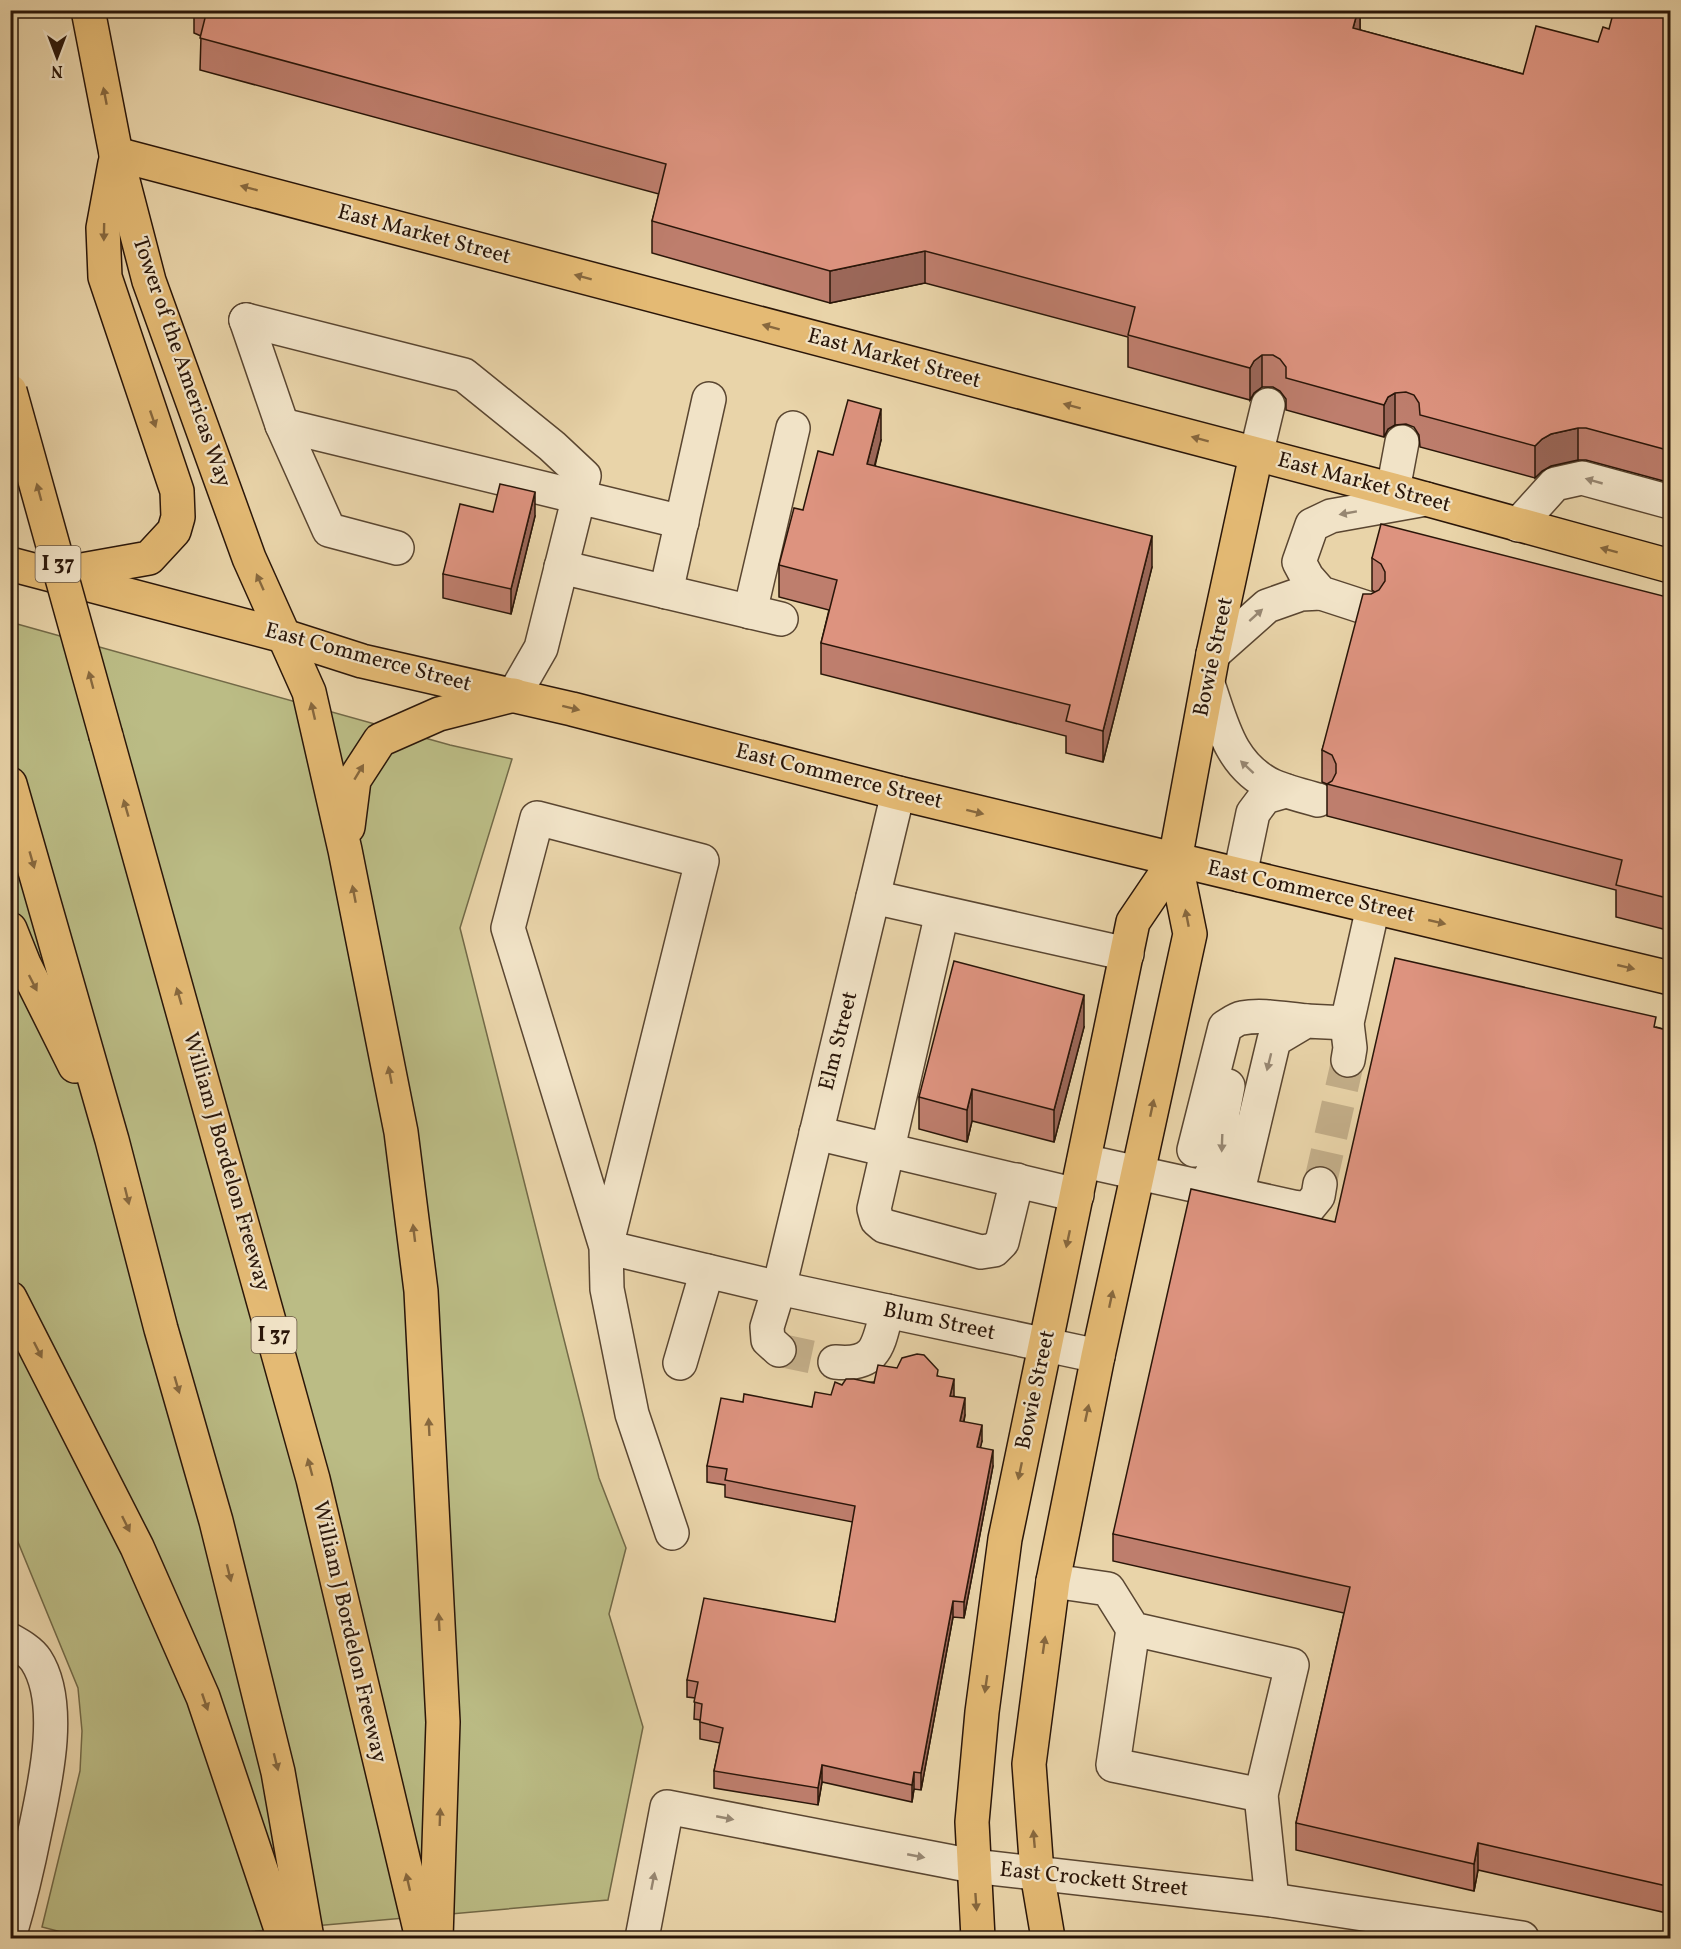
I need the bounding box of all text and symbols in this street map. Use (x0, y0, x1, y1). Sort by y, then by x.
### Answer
north arrow (27, 27, 87, 87)
text: N (51, 59, 63, 81)
one-way arrow (100, 87, 109, 106)
one-way arrow (240, 183, 258, 193)
street label: East Market Street (334, 197, 514, 273)
one-way arrow (99, 223, 108, 242)
street label: Tower of the Americas Way (124, 233, 239, 491)
one-way arrow (574, 271, 592, 281)
one-way arrow (762, 321, 781, 331)
street label: East Market Street (804, 321, 984, 397)
one-way arrow (1063, 401, 1081, 410)
one-way arrow (148, 410, 158, 428)
one-way arrow (1191, 434, 1209, 444)
street label: East Market Street (1274, 445, 1454, 521)
one-way arrow (1585, 476, 1603, 485)
one-way arrow (33, 483, 43, 501)
one-way arrow (1338, 509, 1357, 518)
one-way arrow (1600, 544, 1618, 554)
road number: I 37 (36, 546, 80, 582)
one-way arrow (255, 573, 265, 591)
street label: Bowie Street (1186, 594, 1242, 720)
one-way arrow (1249, 608, 1264, 622)
street label: East Commerce Street (261, 616, 475, 701)
one-way arrow (86, 671, 95, 689)
one-way arrow (308, 701, 318, 720)
one-way arrow (562, 704, 580, 714)
street label: East Commerce Street (732, 736, 946, 818)
one-way arrow (1239, 760, 1254, 774)
one-way arrow (354, 764, 365, 780)
one-way arrow (121, 799, 131, 817)
one-way arrow (966, 808, 985, 817)
one-way arrow (28, 851, 37, 869)
street label: East Commerce Street (1204, 853, 1418, 931)
one-way arrow (349, 885, 358, 904)
one-way arrow (1182, 908, 1191, 927)
one-way arrow (1427, 917, 1446, 927)
one-way arrow (1617, 963, 1635, 973)
one-way arrow (29, 974, 38, 991)
one-way arrow (174, 987, 183, 1005)
street label: Elm Street (812, 988, 866, 1094)
street label: William J Bordelon Freeway (174, 1029, 278, 1295)
one-way arrow (1263, 1053, 1273, 1071)
one-way arrow (385, 1065, 394, 1084)
one-way arrow (1148, 1098, 1157, 1117)
one-way arrow (1218, 1133, 1227, 1152)
one-way arrow (123, 1188, 132, 1206)
one-way arrow (409, 1224, 419, 1243)
one-way arrow (1062, 1229, 1072, 1248)
one-way arrow (1107, 1289, 1116, 1308)
street label: Blum Street (880, 1295, 998, 1349)
road number: I 37 (252, 1317, 296, 1353)
street label: Bowie Street (1008, 1327, 1064, 1453)
one-way arrow (33, 1341, 43, 1358)
one-way arrow (173, 1376, 182, 1394)
one-way arrow (1082, 1404, 1092, 1423)
one-way arrow (425, 1418, 434, 1437)
one-way arrow (305, 1458, 314, 1476)
one-way arrow (1014, 1461, 1024, 1480)
street label: William J Bordelon Freeway (304, 1498, 394, 1766)
one-way arrow (120, 1515, 130, 1533)
one-way arrow (224, 1564, 234, 1582)
one-way arrow (434, 1613, 443, 1632)
one-way arrow (1040, 1636, 1049, 1655)
one-way arrow (981, 1674, 990, 1693)
one-way arrow (200, 1693, 210, 1711)
one-way arrow (271, 1753, 281, 1771)
one-way arrow (436, 1808, 445, 1827)
one-way arrow (715, 1814, 734, 1823)
one-way arrow (1030, 1829, 1039, 1848)
one-way arrow (907, 1852, 926, 1861)
street label: East Crockett Street (998, 1855, 1190, 1905)
one-way arrow (649, 1871, 658, 1890)
one-way arrow (403, 1872, 413, 1891)
one-way arrow (971, 1893, 981, 1912)

